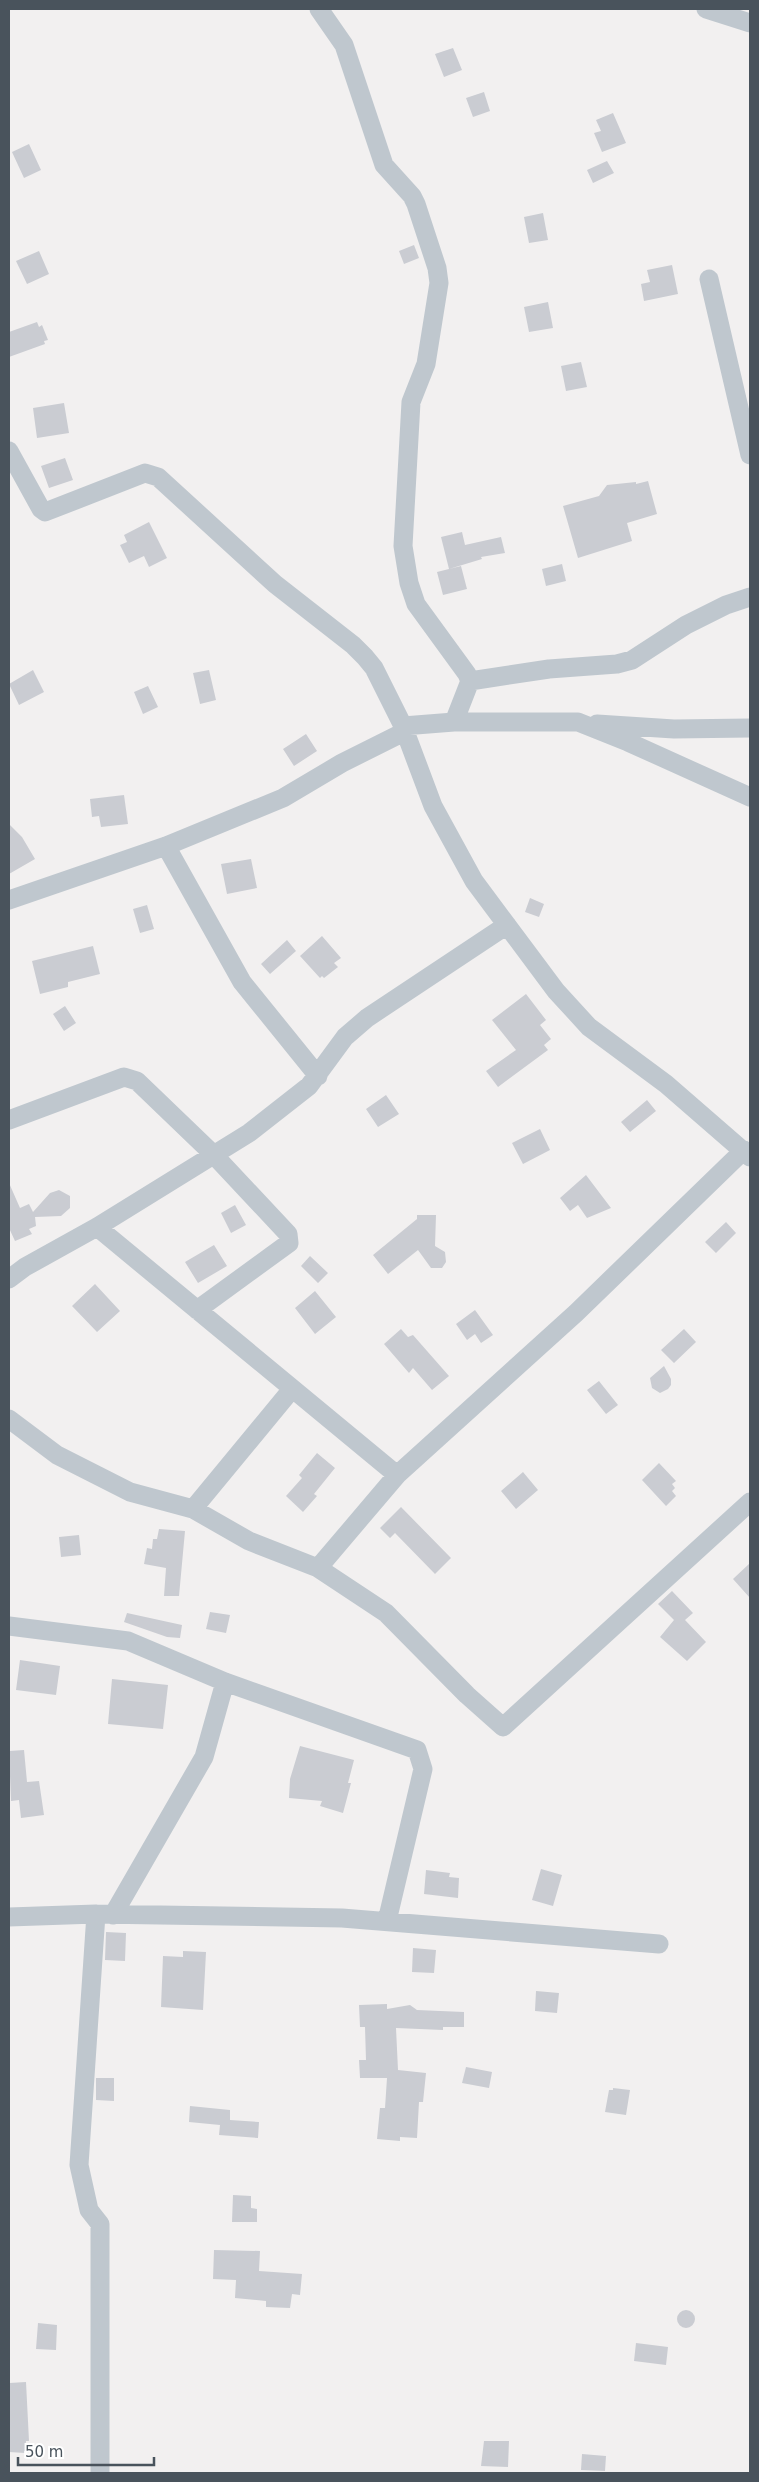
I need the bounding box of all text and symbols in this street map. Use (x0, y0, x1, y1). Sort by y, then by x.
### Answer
scale bar (18, 2434, 154, 2466)
text: 50 m (25, 2443, 63, 2461)

